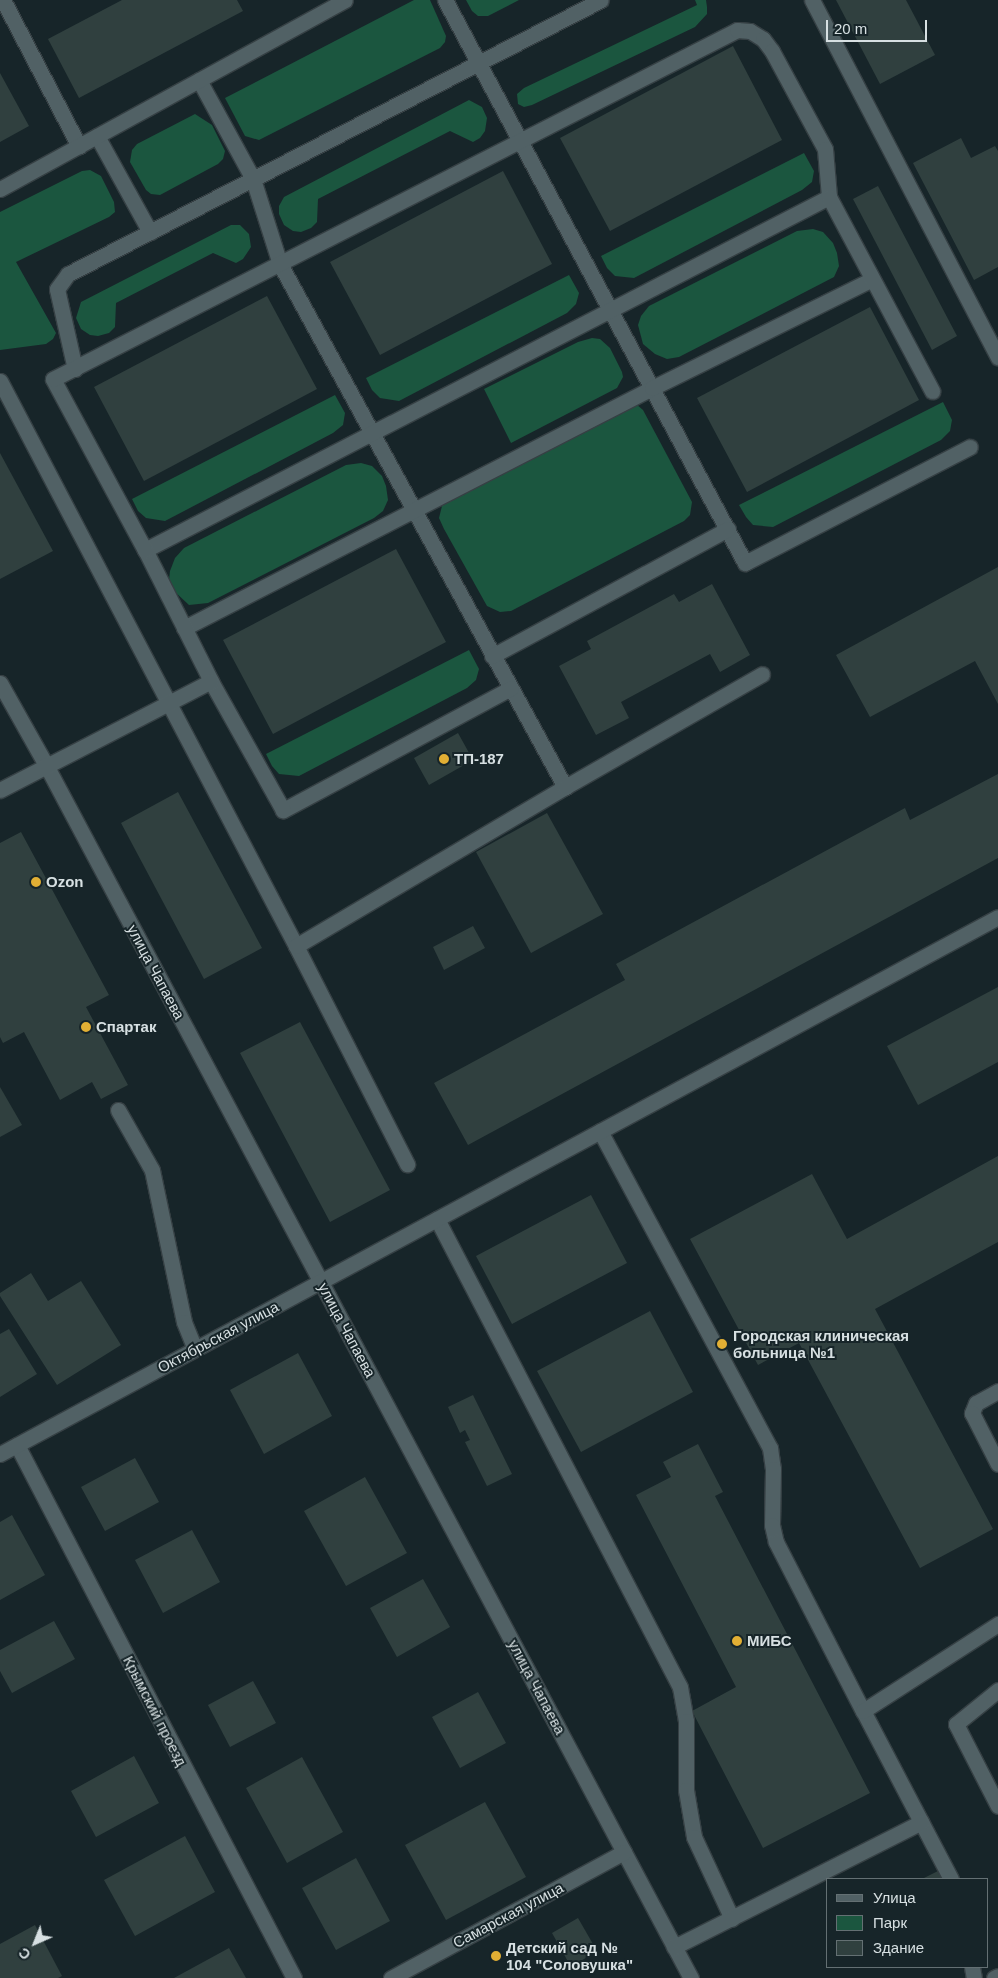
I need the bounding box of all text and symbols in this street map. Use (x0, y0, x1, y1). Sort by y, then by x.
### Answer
scale bar (828, 10, 929, 42)
text: 20 m (834, 20, 867, 37)
place label: ТП-187 (454, 750, 504, 768)
marker: ТП-187 (438, 753, 450, 765)
place label: Ozon (46, 873, 83, 891)
marker: Ozon (30, 876, 42, 888)
street label: улица Чапаева (123, 922, 189, 1022)
place label: Спартак (96, 1018, 156, 1036)
marker: Спартак (80, 1021, 92, 1033)
street label: улица Чапаева (314, 1280, 380, 1380)
street label: Октябрьская улица (154, 1298, 282, 1376)
place label: Городская клиническая больница №1 (733, 1326, 909, 1361)
marker: Городская клиническая больница №1 (715, 1337, 729, 1351)
place label: МИБС (747, 1632, 792, 1650)
marker: МИБС (731, 1635, 743, 1647)
street label: улица Чапаева (504, 1637, 570, 1737)
street label: Крымский проезд (119, 1653, 191, 1769)
street label: Самарская улица (450, 1878, 566, 1952)
legend (826, 1878, 988, 1968)
text: Улица (873, 1889, 916, 1906)
text: Парк (873, 1914, 907, 1931)
north arrow (10, 1918, 60, 1968)
place label: Детский сад № 104 "Соловушка" (506, 1938, 633, 1973)
text: Здание (873, 1939, 924, 1956)
text: С (15, 1945, 34, 1963)
marker: Детский сад № 104 "Соловушка" (490, 1950, 502, 1962)

